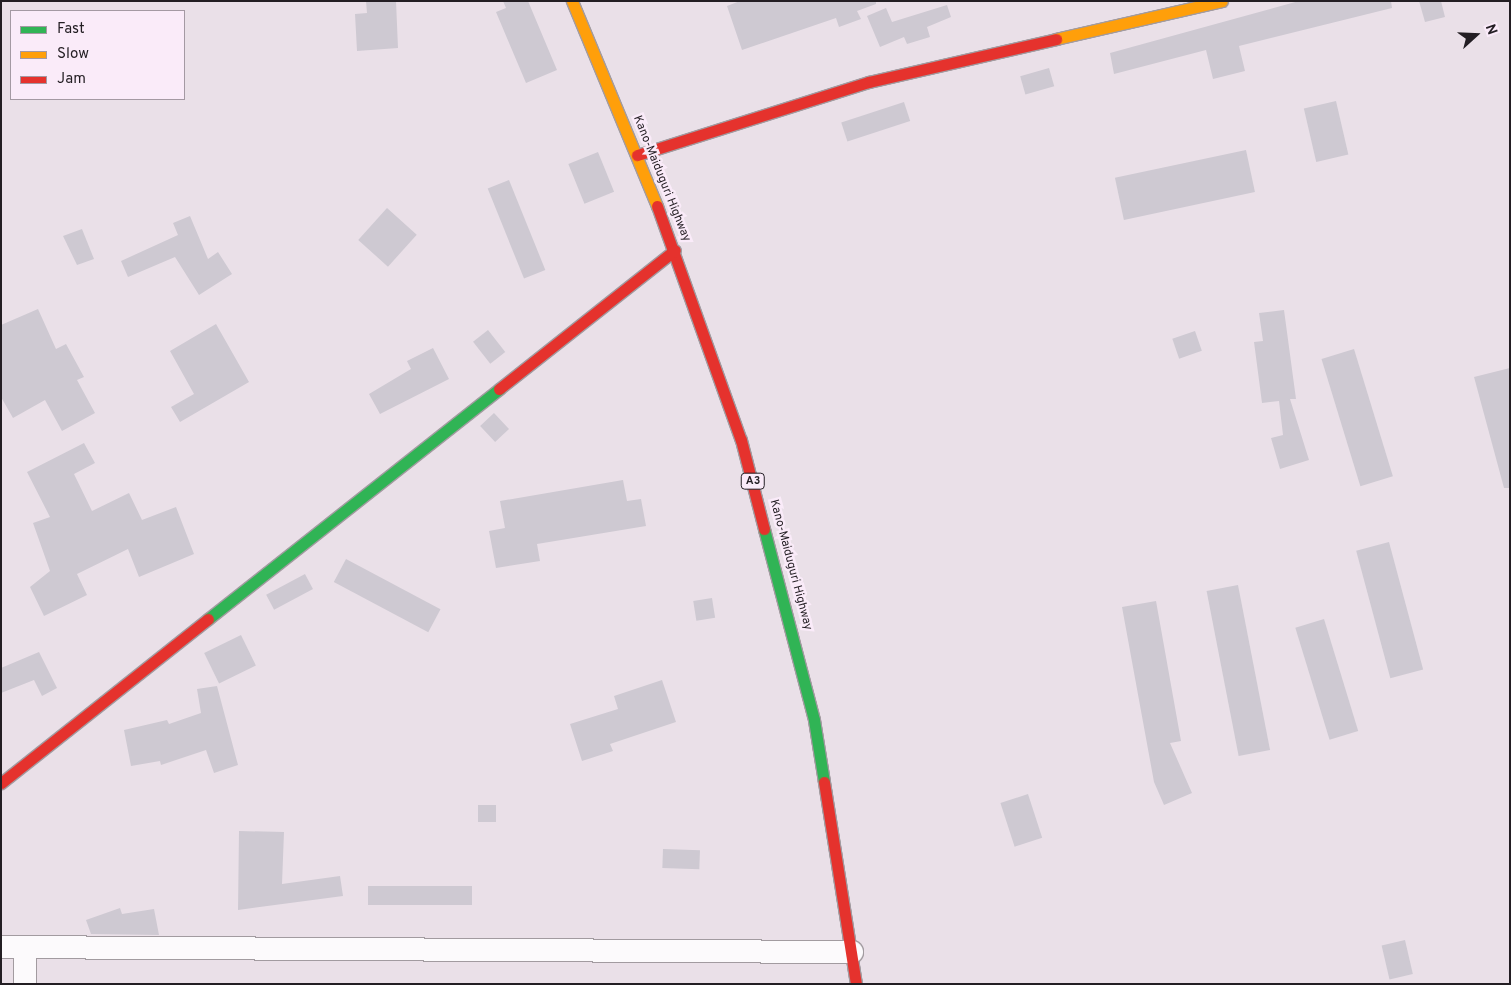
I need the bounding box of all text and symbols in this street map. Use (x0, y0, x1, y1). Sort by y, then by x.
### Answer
legend (10, 10, 185, 100)
north arrow (1451, 10, 1501, 60)
text: Fast (57, 20, 85, 39)
text: N (1481, 22, 1500, 37)
text: Slow (57, 45, 89, 64)
text: Jam (57, 70, 86, 89)
street label: Kano-Maiduguri Highway (629, 114, 693, 244)
road number: A3 (740, 472, 766, 490)
street label: Kano-Maiduguri Highway (766, 498, 814, 632)

